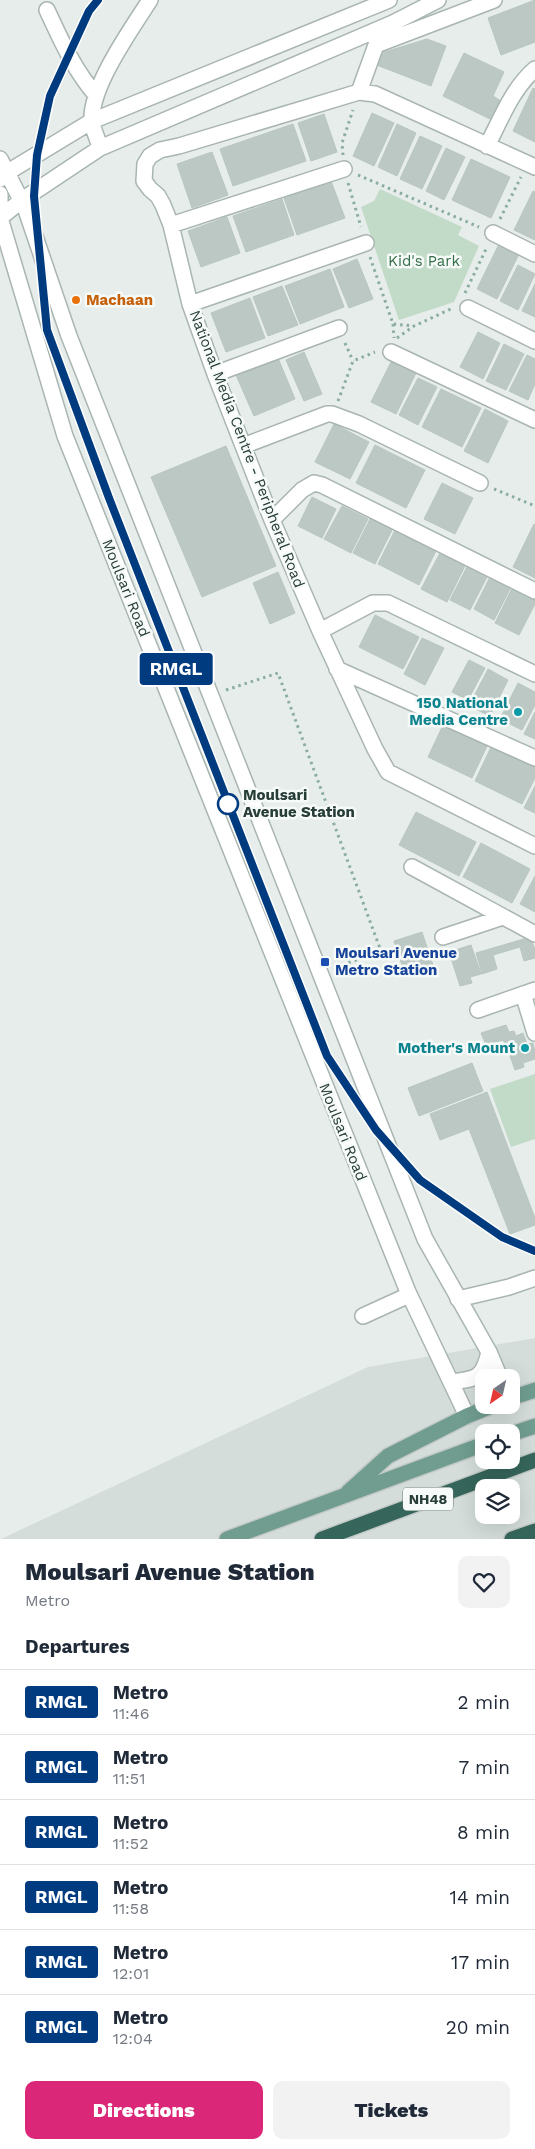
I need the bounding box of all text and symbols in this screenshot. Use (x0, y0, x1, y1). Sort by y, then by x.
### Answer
park label: Kid's Park (388, 252, 460, 270)
place label: Machaan (86, 291, 153, 309)
marker: Machaan (70, 294, 82, 306)
street label: National Media Centre - Peripheral Road (186, 308, 308, 590)
street label: Moulsari Road (98, 537, 154, 639)
line badge: RMGL (141, 653, 211, 685)
text: RMGL (150, 658, 202, 679)
place label: 150 National Media Centre (409, 694, 508, 729)
marker: 150 National Media Centre (512, 706, 524, 718)
place label: Moulsari Avenue Station (243, 786, 355, 821)
marker: Moulsari Avenue Station (217, 793, 239, 815)
place label: Moulsari Avenue Metro Station (335, 944, 457, 979)
marker: Moulsari Avenue Metro Station (319, 956, 331, 968)
place label: Mother's Mount (398, 1039, 515, 1057)
marker: Mother's Mount (519, 1042, 531, 1054)
street label: Moulsari Road (315, 1081, 371, 1183)
north arrow (475, 1369, 520, 1414)
map controls (475, 1369, 520, 1524)
button: locate (475, 1424, 520, 1469)
button: layers (475, 1479, 520, 1524)
road number: NH48 (403, 1488, 453, 1510)
button: heart (458, 1556, 510, 1608)
text: Moulsari Avenue Station (25, 1558, 315, 1586)
text: Metro (25, 1591, 70, 1610)
text: Departures (25, 1635, 130, 1658)
text: Metro (113, 1681, 169, 1704)
text: RMGL (35, 1691, 88, 1712)
text: 2 min (458, 1691, 510, 1714)
text: 11:46 (113, 1704, 149, 1723)
text: Metro (113, 1746, 169, 1769)
text: RMGL (35, 1756, 88, 1777)
text: 7 min (459, 1756, 510, 1779)
text: 11:51 (113, 1769, 145, 1788)
text: Metro (113, 1811, 169, 1834)
text: RMGL (35, 1821, 88, 1842)
text: 8 min (457, 1821, 510, 1844)
text: 11:52 (113, 1834, 149, 1853)
text: Metro (113, 1876, 169, 1899)
text: RMGL (35, 1886, 88, 1907)
text: 14 min (450, 1886, 510, 1909)
text: 11:58 (113, 1899, 149, 1918)
text: Metro (113, 1941, 169, 1964)
text: RMGL (35, 1951, 88, 1972)
text: 17 min (451, 1951, 510, 1974)
text: 12:01 (113, 1964, 149, 1983)
text: Metro (113, 2006, 169, 2029)
text: RMGL (35, 2016, 88, 2037)
text: 20 min (446, 2016, 510, 2039)
text: 12:04 (113, 2029, 153, 2048)
button: Directions (25, 2081, 263, 2139)
button: Tickets (273, 2081, 510, 2139)

